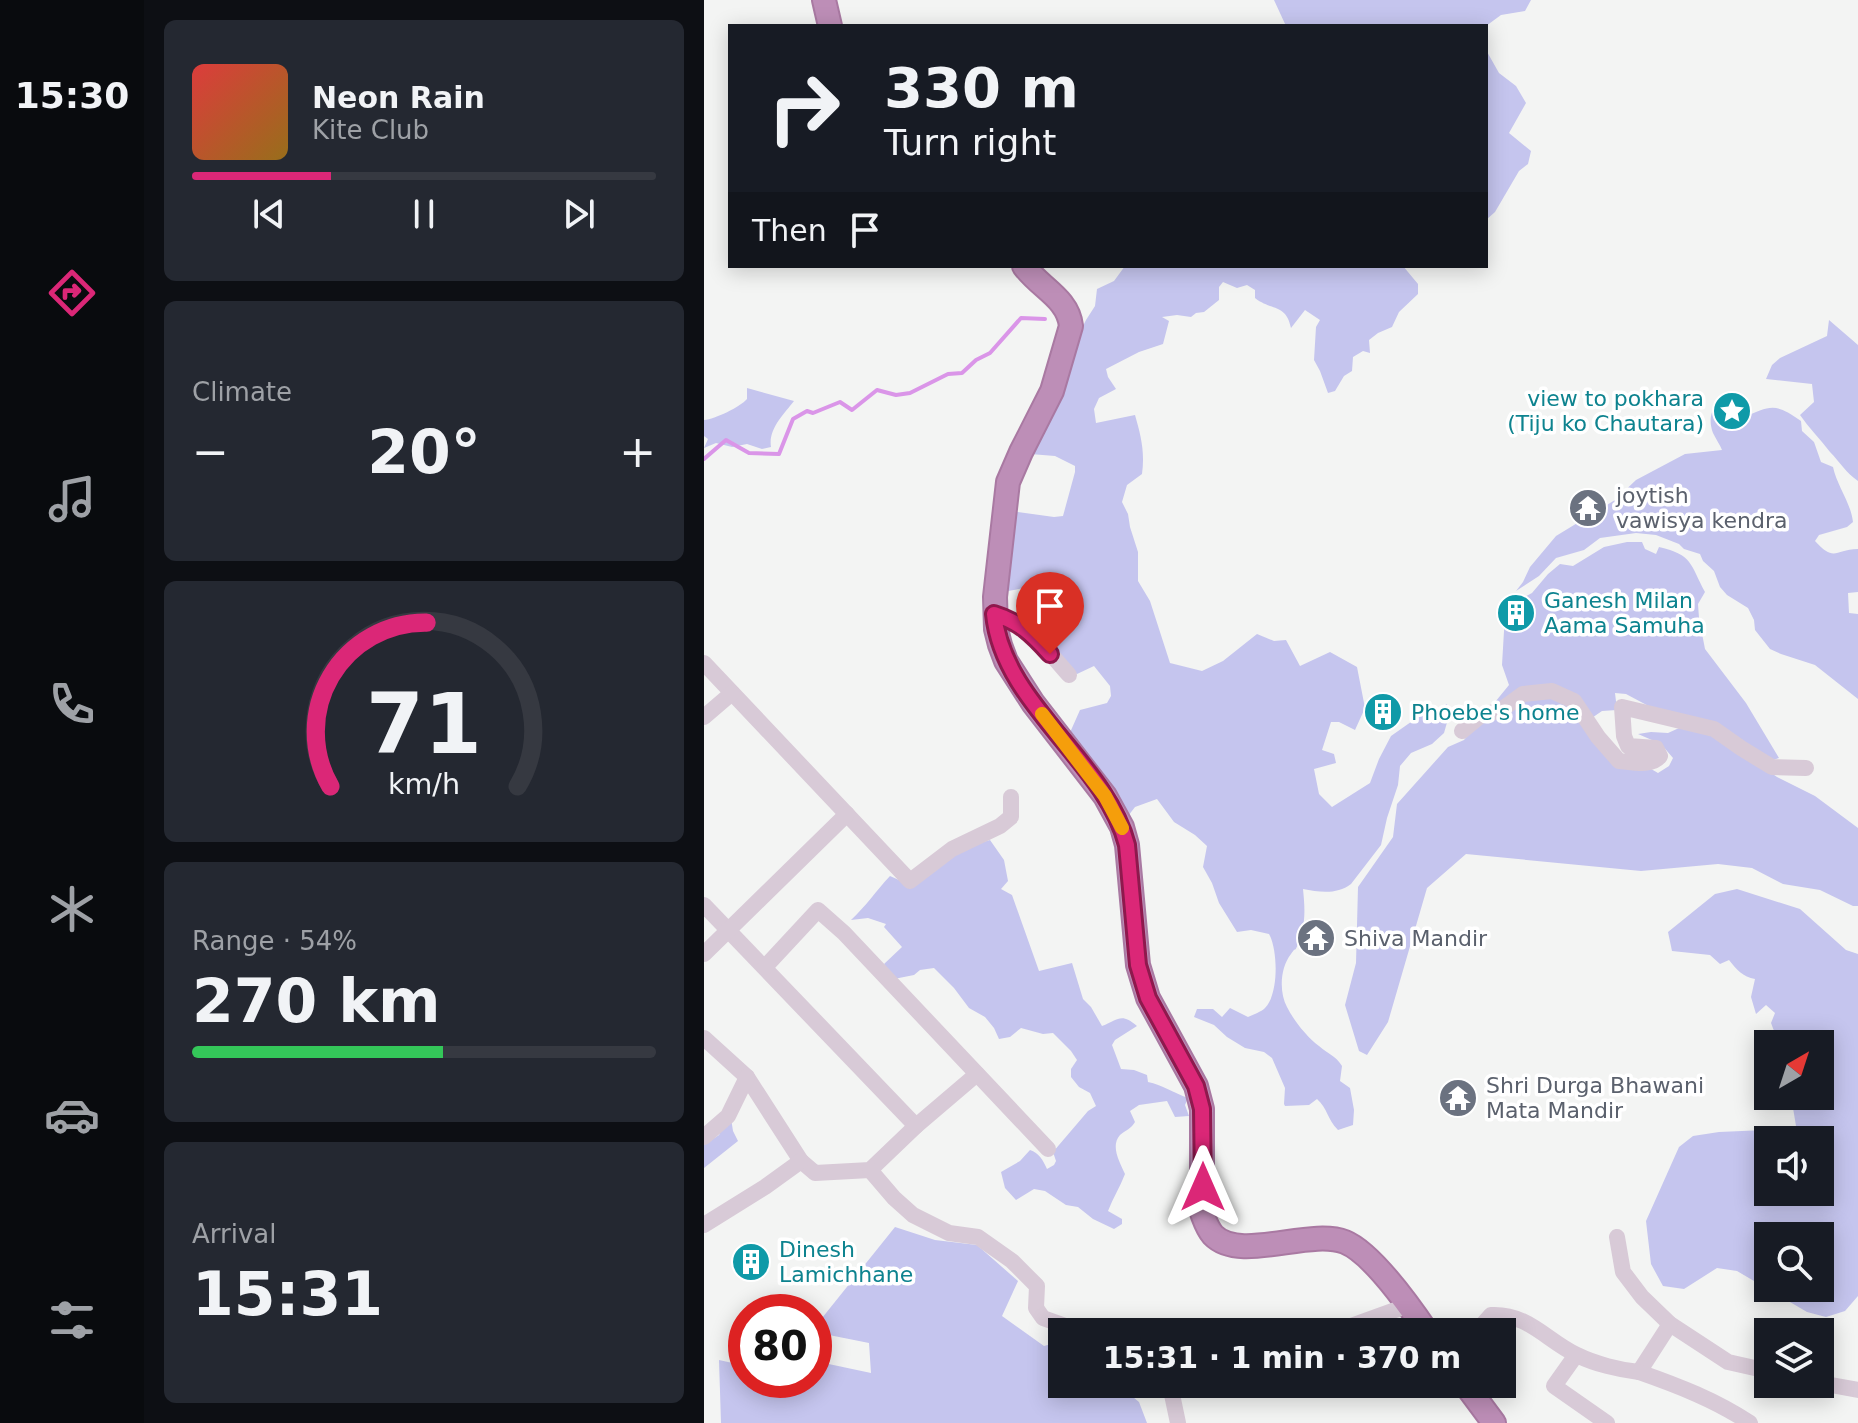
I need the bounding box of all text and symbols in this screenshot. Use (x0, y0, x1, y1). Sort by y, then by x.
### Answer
text: 330 m (884, 55, 1079, 120)
icon: right (752, 56, 856, 160)
text: 15:30 (15, 75, 129, 116)
text: Neon Rain (312, 80, 485, 115)
text: Kite Club (312, 115, 429, 145)
text: Turn right (884, 122, 1056, 163)
icon: previous (247, 192, 291, 236)
icon: pause (402, 192, 446, 236)
icon: next (557, 192, 601, 236)
icon: arrive (843, 208, 887, 252)
text: Then (752, 213, 827, 248)
icon: directions (44, 265, 100, 321)
text: Climate (192, 377, 292, 407)
place label: view to pokhara (Tiju ko Chautara) (1507, 386, 1704, 436)
place icon: view to pokhara (Tiju ko Chautara) (1711, 390, 1753, 432)
text: 20° (367, 417, 481, 487)
text: − (192, 426, 229, 477)
text: + (619, 426, 656, 477)
icon: music (44, 471, 100, 527)
place label: joytish vawisya kendra (1615, 483, 1788, 533)
temple icon: joytish vawisya kendra (1567, 487, 1609, 529)
pin (1016, 572, 1084, 654)
icon: arrive (1028, 584, 1072, 628)
place label: Ganesh Milan Aama Samuha (1544, 588, 1705, 638)
building icon: Ganesh Milan Aama Samuha (1495, 592, 1537, 634)
icon: phone (44, 676, 100, 732)
text: 71 (366, 676, 482, 773)
building icon: Phoebe's home (1362, 691, 1404, 733)
place label: Phoebe's home (1411, 700, 1580, 725)
text: km/h (388, 768, 460, 802)
icon: climate (44, 881, 100, 937)
temple icon: Shiva Mandir (1295, 917, 1337, 959)
text: Range · 54% (192, 926, 357, 956)
place label: Shiva Mandir (1344, 926, 1488, 951)
text: 270 km (192, 966, 441, 1036)
north arrow (1754, 1030, 1834, 1110)
map controls (1754, 1030, 1834, 1398)
place label: Shri Durga Bhawani Mata Mandir (1486, 1073, 1704, 1123)
temple icon: Shri Durga Bhawani Mata Mandir (1437, 1077, 1479, 1119)
icon: car (44, 1087, 100, 1143)
button: sound (1754, 1126, 1834, 1206)
position arrow (1161, 1145, 1245, 1229)
text: Arrival (192, 1219, 276, 1249)
button: search (1754, 1222, 1834, 1302)
place label: Dinesh Lamichhane (779, 1237, 913, 1287)
building icon: Dinesh Lamichhane (730, 1241, 772, 1283)
text: 15:31 (192, 1259, 383, 1329)
icon: filters (44, 1292, 100, 1348)
speed limit sign: 80 (728, 1294, 832, 1398)
button: layers (1754, 1318, 1834, 1398)
text: 15:31 · 1 min · 370 m (1103, 1340, 1461, 1375)

